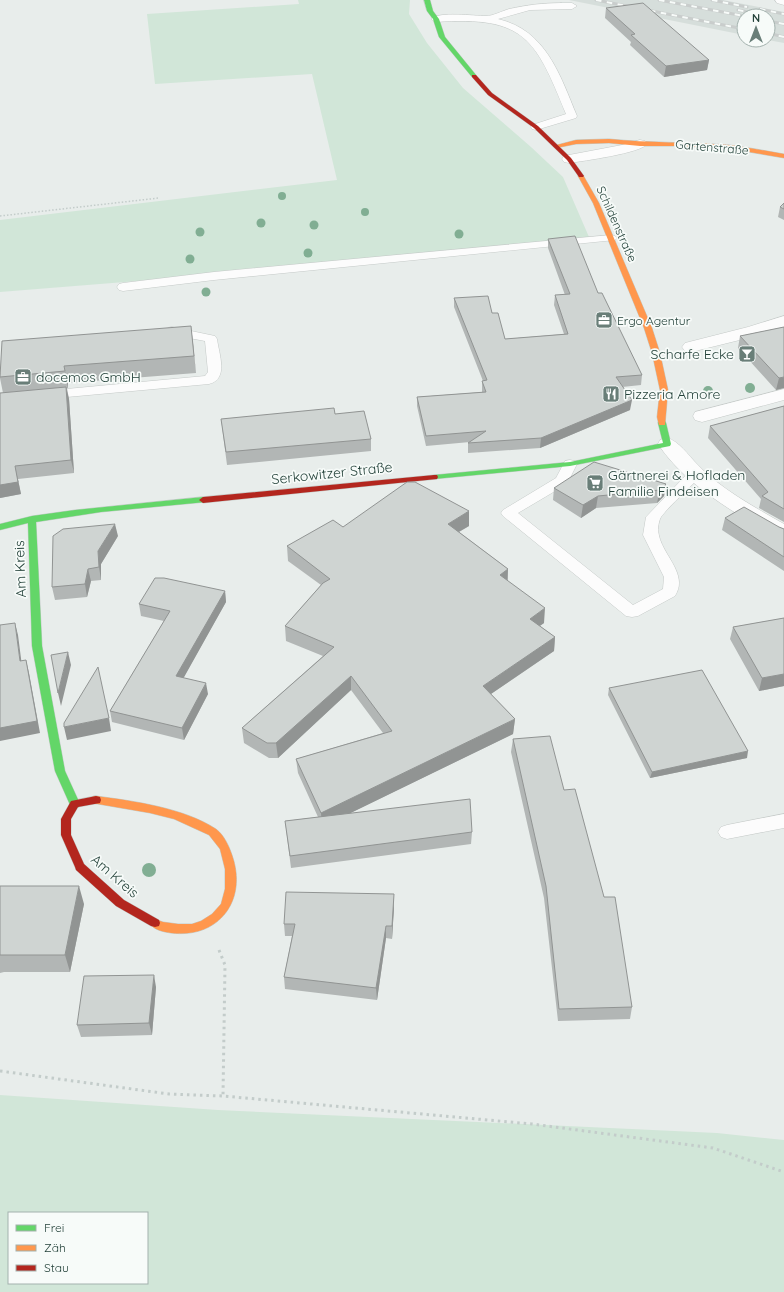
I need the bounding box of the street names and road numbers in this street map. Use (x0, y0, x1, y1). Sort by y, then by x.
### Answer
street label: Gartenstraße (675, 136, 750, 158)
street label: Schildenstraße (594, 184, 641, 264)
street label: Serkowitzer Straße (271, 458, 393, 488)
street label: Am Kreis (10, 540, 30, 598)
street label: Am Kreis (87, 850, 143, 902)

